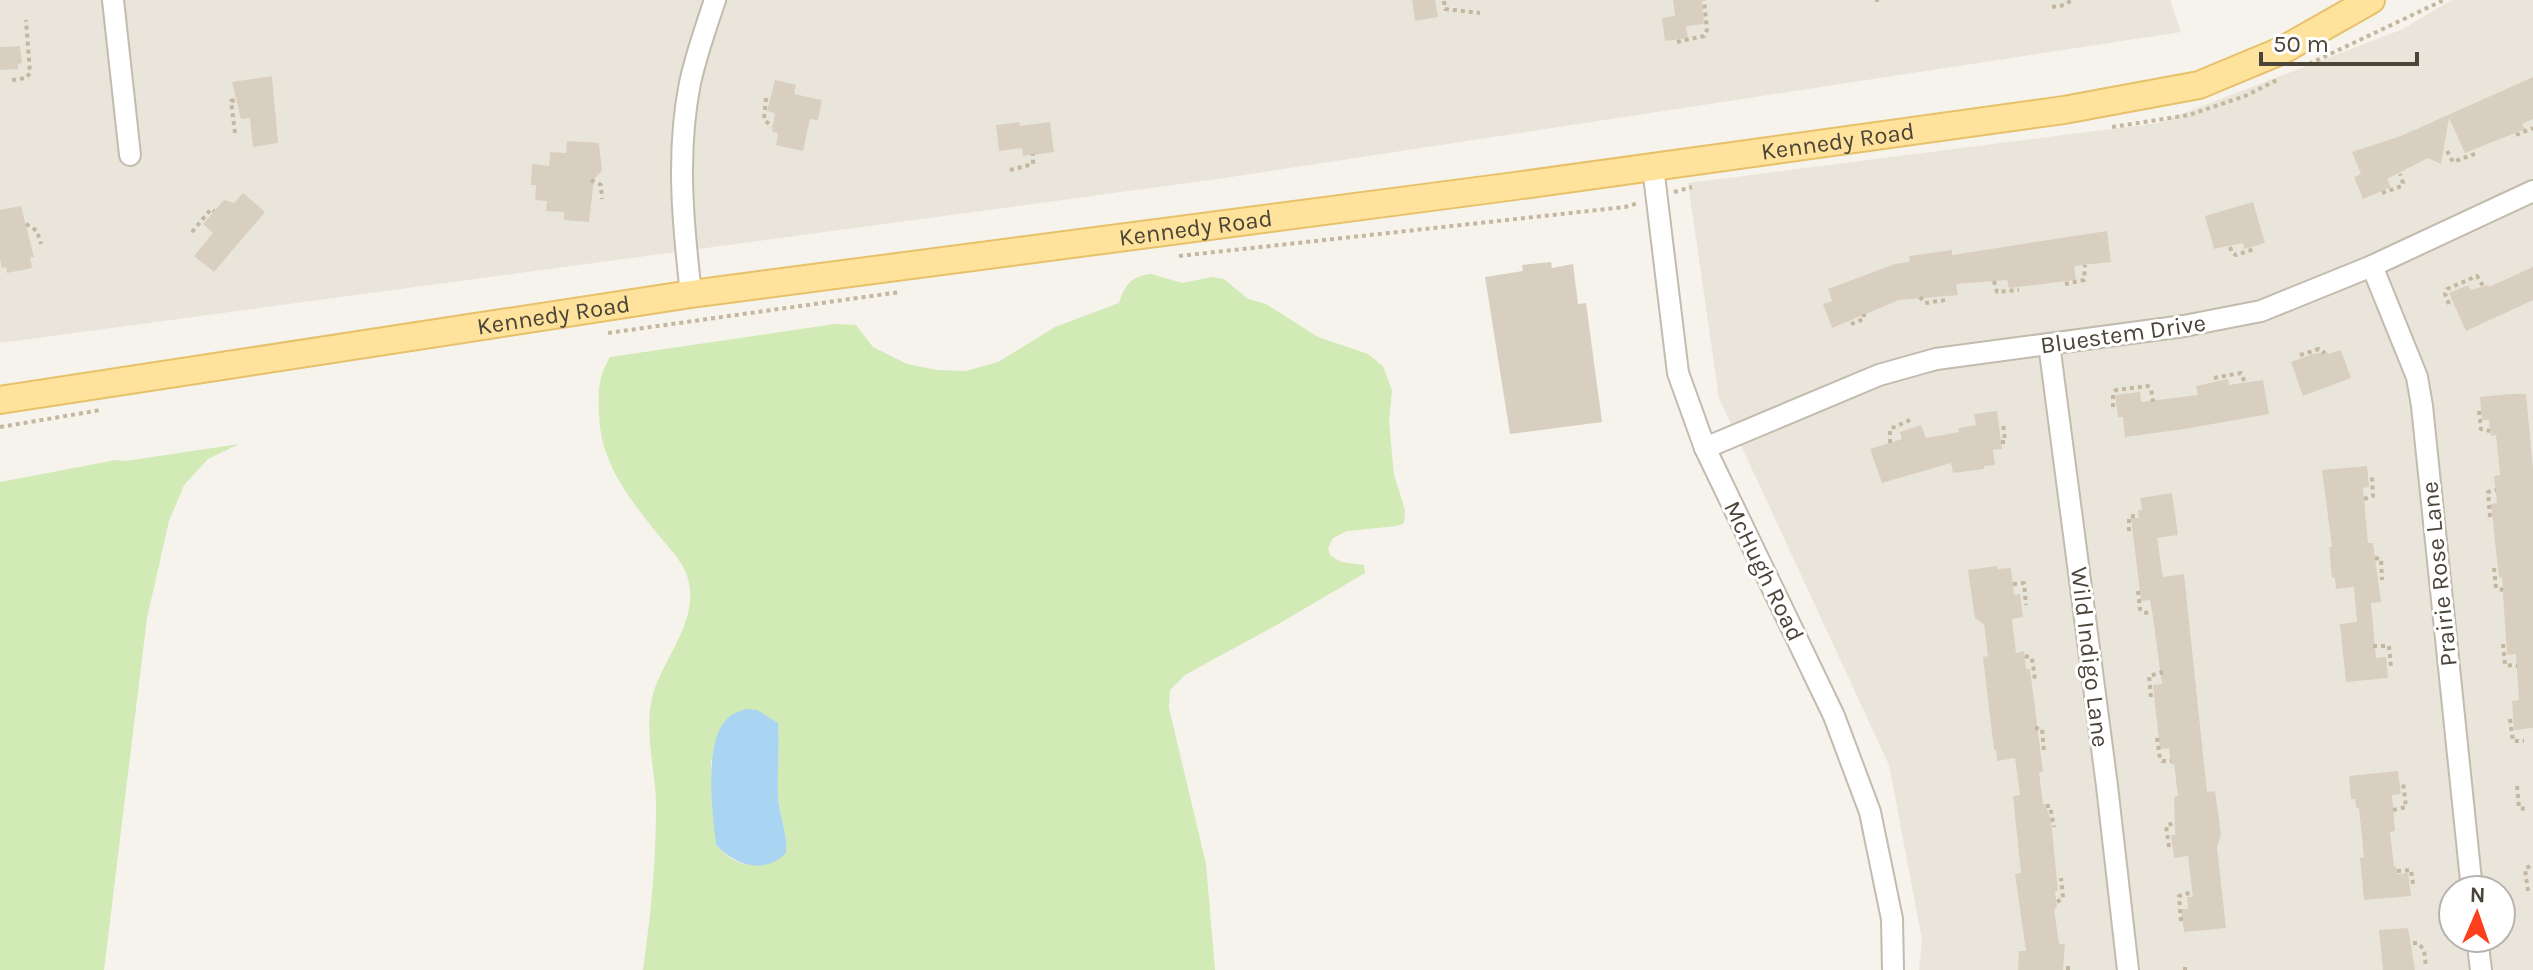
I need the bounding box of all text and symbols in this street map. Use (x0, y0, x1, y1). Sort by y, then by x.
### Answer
scale bar (2261, 16, 2417, 66)
text: 50 m (2273, 30, 2329, 58)
street label: Kennedy Road (1759, 117, 1916, 166)
street label: Kennedy Road (1117, 204, 1274, 252)
street label: Kennedy Road (475, 290, 632, 341)
street label: Bluestem Drive (2039, 309, 2207, 359)
street label: Prairie Rose Lane (2415, 480, 2463, 668)
street label: McHugh Road (1718, 496, 1810, 646)
street label: Wild Indigo Lane (2065, 565, 2115, 749)
north arrow (2437, 874, 2517, 954)
text: N (2469, 882, 2486, 908)

